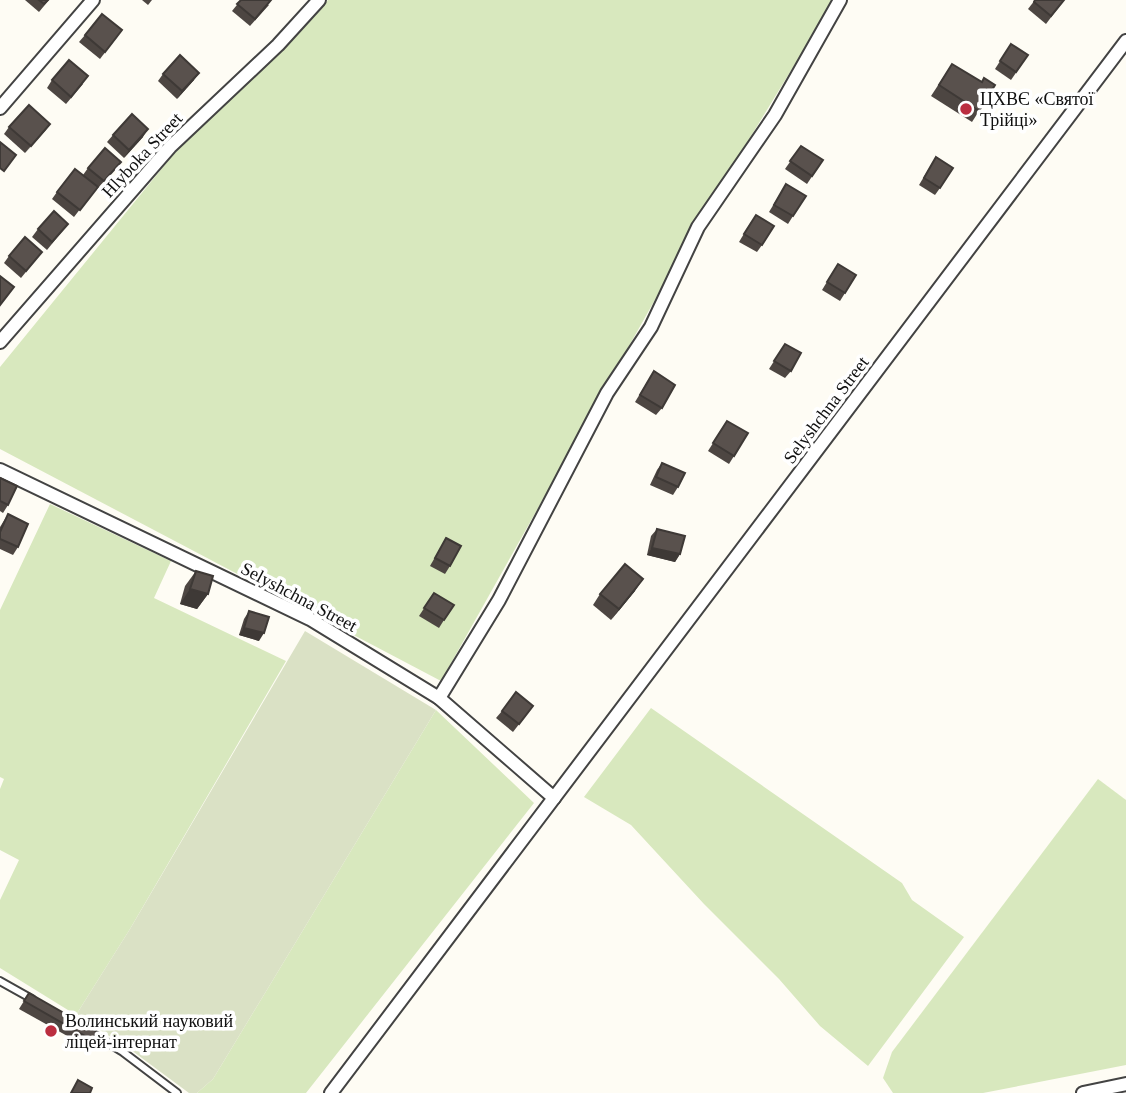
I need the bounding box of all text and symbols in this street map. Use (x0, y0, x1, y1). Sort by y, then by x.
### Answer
place label: ЦХВЄ «Святої Трійці» (980, 89, 1094, 130)
marker: ЦХВЄ «Святої Трійці» (958, 101, 974, 117)
street label: Hlyboka Street (98, 109, 186, 201)
street label: Selyshchna Street (779, 353, 873, 467)
street label: Selyshchna Street (238, 558, 360, 636)
place label: Волинський науковий ліцей-інтернат (65, 1011, 233, 1052)
marker: Волинський науковий ліцей-інтернат (43, 1023, 59, 1039)

